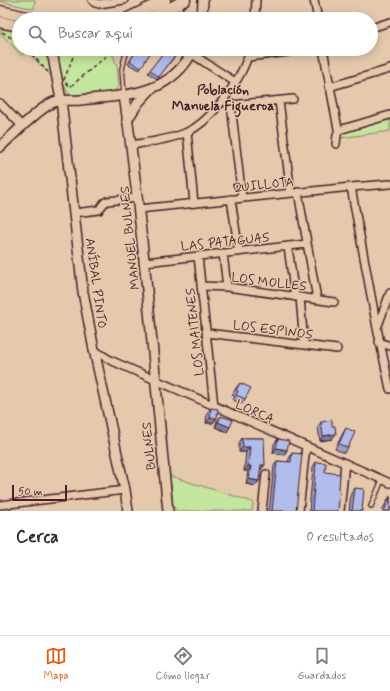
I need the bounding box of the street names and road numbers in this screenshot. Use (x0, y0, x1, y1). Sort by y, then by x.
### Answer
street label: QUILLOTA (232, 174, 295, 197)
street label: MANUEL BULNES (117, 185, 144, 291)
street label: LAS PATAGUAS (180, 229, 271, 256)
street label: ANÍBAL PINTO (81, 237, 111, 330)
street label: LOS MOLLES (230, 269, 308, 296)
street label: LOS MAITENES (182, 286, 209, 377)
street label: LOS ESPINOS (232, 317, 314, 344)
street label: LORCA (232, 396, 276, 428)
street label: BULNES (139, 421, 160, 471)

